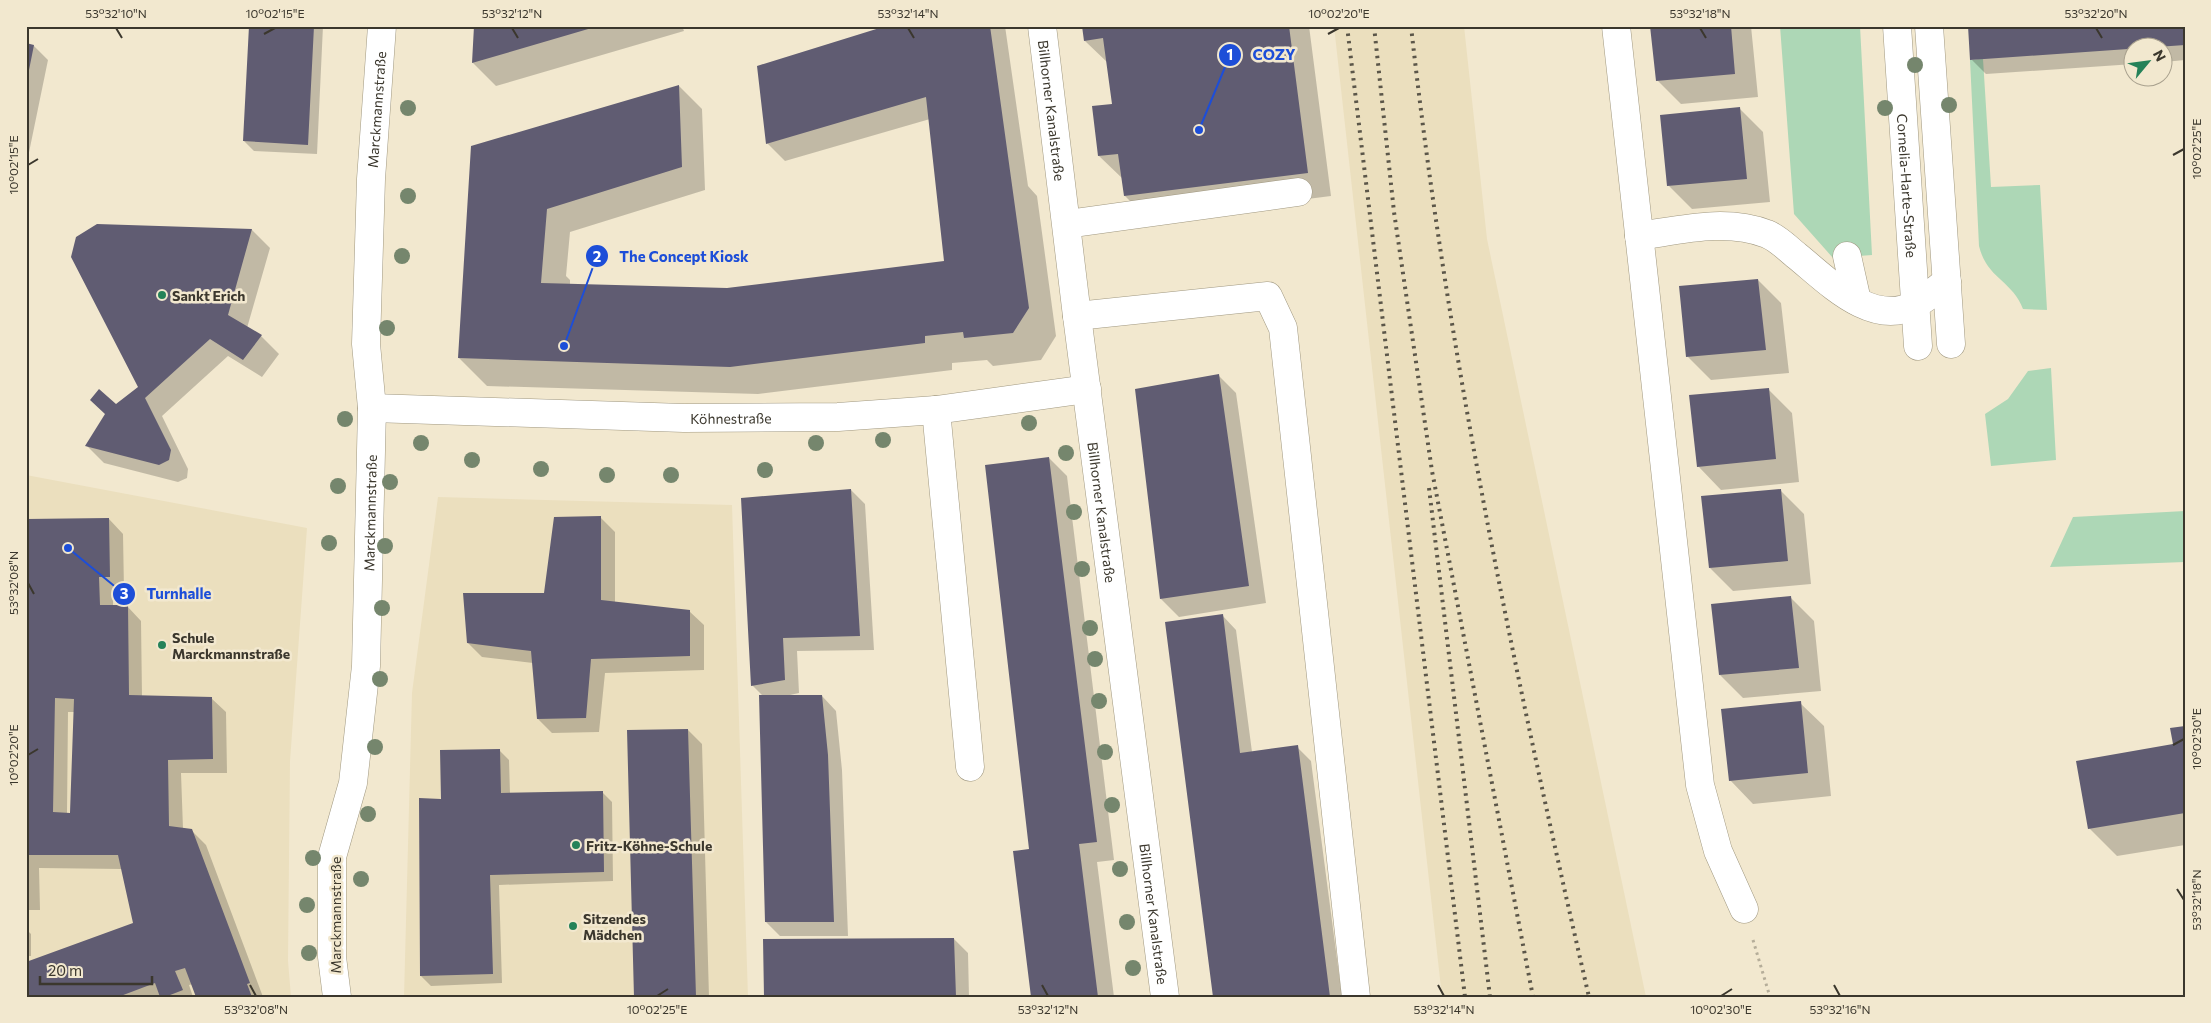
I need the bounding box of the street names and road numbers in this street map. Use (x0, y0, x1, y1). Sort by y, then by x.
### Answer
street label: Billhorner Kanalstraße (1035, 39, 1069, 182)
street label: Marckmannstraße (363, 51, 389, 168)
street label: Cornelia-Harte-Straße (1894, 113, 1921, 258)
street label: Köhnestraße (690, 409, 772, 426)
street label: Billhorner Kanalstraße (1085, 441, 1120, 584)
street label: Marckmannstraße (360, 454, 379, 572)
street label: Billhorner Kanalstraße (1137, 842, 1172, 985)
street label: Marckmannstraße (327, 857, 344, 973)

